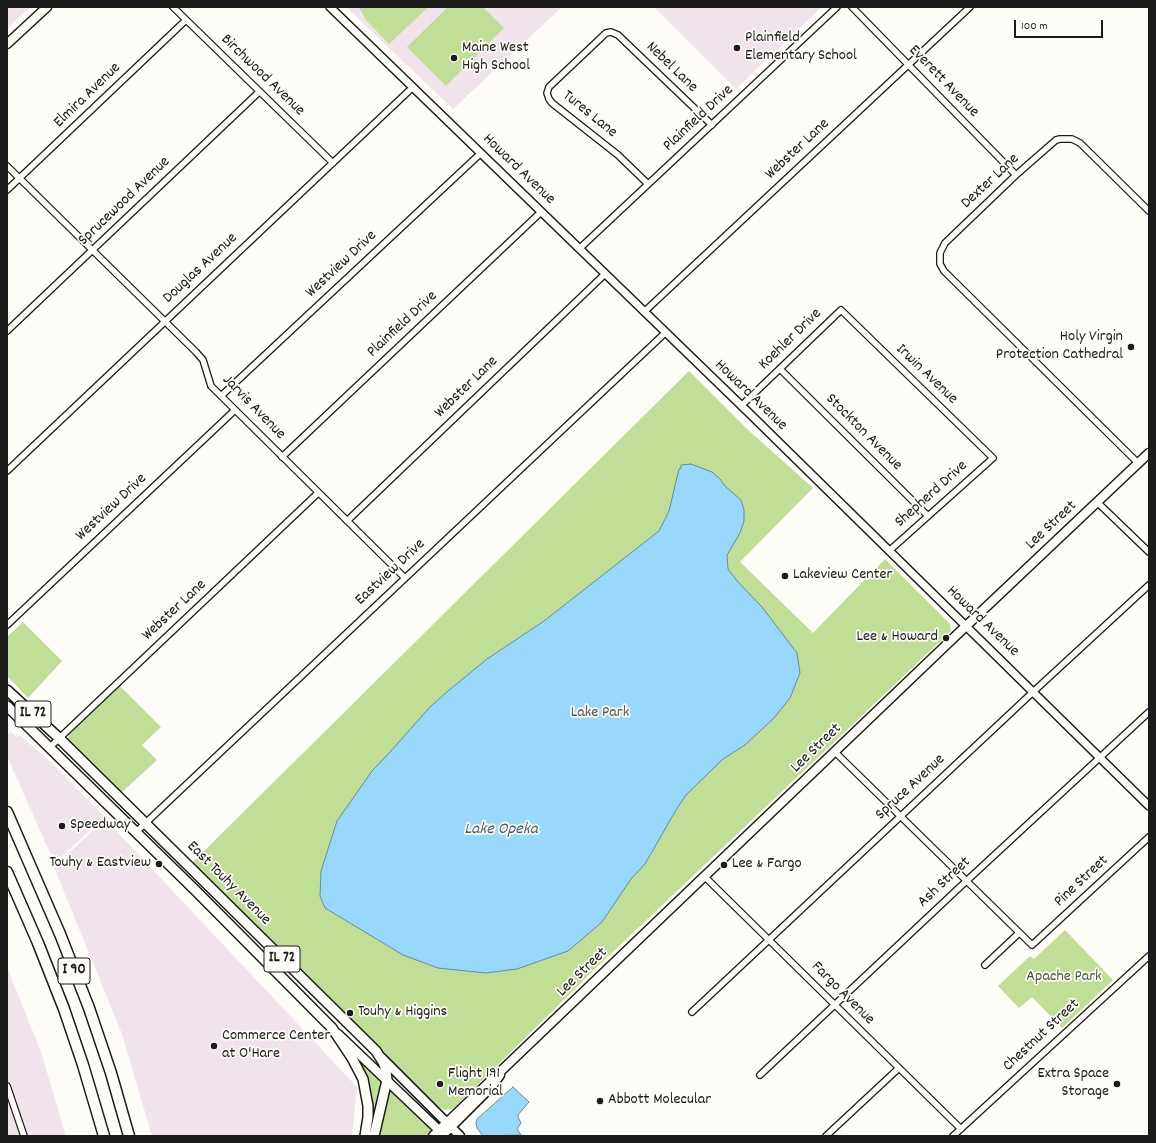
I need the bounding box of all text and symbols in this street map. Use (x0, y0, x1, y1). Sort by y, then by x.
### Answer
scale bar (1016, 12, 1105, 38)
text: 100 m (1021, 18, 1048, 35)
place label: Plainfield Elementary School (745, 29, 857, 67)
street label: Birchwood Avenue (216, 31, 308, 121)
place label: Maine West High School (462, 39, 530, 77)
street label: Nebel Lane (641, 39, 701, 97)
street label: Everett Avenue (904, 42, 982, 122)
marker: Plainfield Elementary School (732, 43, 742, 53)
marker: Maine West High School (449, 53, 459, 63)
street label: Elmira Avenue (50, 59, 126, 133)
street label: Plainfield Drive (660, 82, 738, 156)
street label: Tures Lane (558, 87, 620, 143)
street label: Webster Lane (762, 115, 834, 185)
street label: Howard Avenue (478, 130, 558, 210)
street label: Dexter Lane (958, 150, 1024, 214)
street label: Sprucewood Avenue (75, 153, 175, 251)
street label: Westview Drive (302, 227, 382, 303)
street label: Douglas Avenue (160, 230, 242, 308)
street label: Plainfield Drive (364, 288, 442, 362)
street label: Koehler Drive (756, 305, 826, 375)
place label: Holy Virgin Protection Cathedral (996, 328, 1123, 366)
street label: Irwin Avenue (891, 341, 961, 409)
marker: Holy Virgin Protection Cathedral (1126, 342, 1136, 352)
street label: Webster Lane (431, 353, 503, 423)
street label: Howard Avenue (710, 356, 790, 436)
street label: Jarvis Avenue (217, 371, 289, 445)
street label: Stockton Avenue (821, 391, 905, 475)
street label: Shepherd Drive (892, 457, 972, 533)
street label: Westview Drive (72, 470, 152, 546)
street label: Lee Street (1022, 497, 1082, 555)
street label: Eastview Drive (352, 536, 430, 610)
place label: Lakeview Center (793, 566, 892, 586)
marker: Lakeview Center (780, 571, 790, 581)
street label: Webster Lane (139, 576, 211, 646)
street label: Howard Avenue (942, 582, 1022, 662)
place label: Lee & Howard (856, 628, 938, 648)
marker: Lee & Howard (941, 633, 951, 643)
road number: IL 72 (15, 701, 51, 727)
park label: Lake Park (571, 704, 629, 724)
street label: Lee Street (788, 720, 846, 778)
street label: Spruce Avenue (872, 751, 950, 825)
place label: Speedway (70, 816, 130, 836)
marker: Speedway (57, 821, 67, 831)
water label: Lake Opeka (464, 821, 538, 841)
street label: East Touhy Avenue (182, 838, 274, 930)
street label: Pine Street (1051, 852, 1113, 912)
place label: Touhy & Eastview (49, 854, 151, 874)
street label: Ash Street (915, 854, 975, 912)
place label: Lee & Fargo (732, 855, 802, 875)
marker: Touhy & Eastview (154, 859, 164, 869)
marker: Lee & Fargo (719, 860, 729, 870)
street label: Lee Street (554, 944, 612, 1002)
road number: IL 72 (264, 946, 300, 972)
road number: I 90 (58, 958, 90, 984)
street label: Fargo Avenue (806, 958, 878, 1030)
park label: Apache Park (1026, 968, 1102, 988)
street label: Chestnut Street (1000, 996, 1084, 1076)
place label: Touhy & Higgins (358, 1003, 447, 1023)
marker: Touhy & Higgins (345, 1008, 355, 1018)
place label: Commerce Center at O'Hare (222, 1027, 330, 1065)
marker: Commerce Center at O'Hare (209, 1041, 219, 1051)
place label: Flight 191 Memorial (448, 1065, 503, 1103)
place label: Extra Space Storage (1037, 1065, 1109, 1103)
marker: Flight 191 Memorial (435, 1079, 445, 1089)
marker: Extra Space Storage (1112, 1079, 1122, 1089)
place label: Abbott Molecular (608, 1091, 711, 1111)
marker: Abbott Molecular (595, 1096, 605, 1106)

